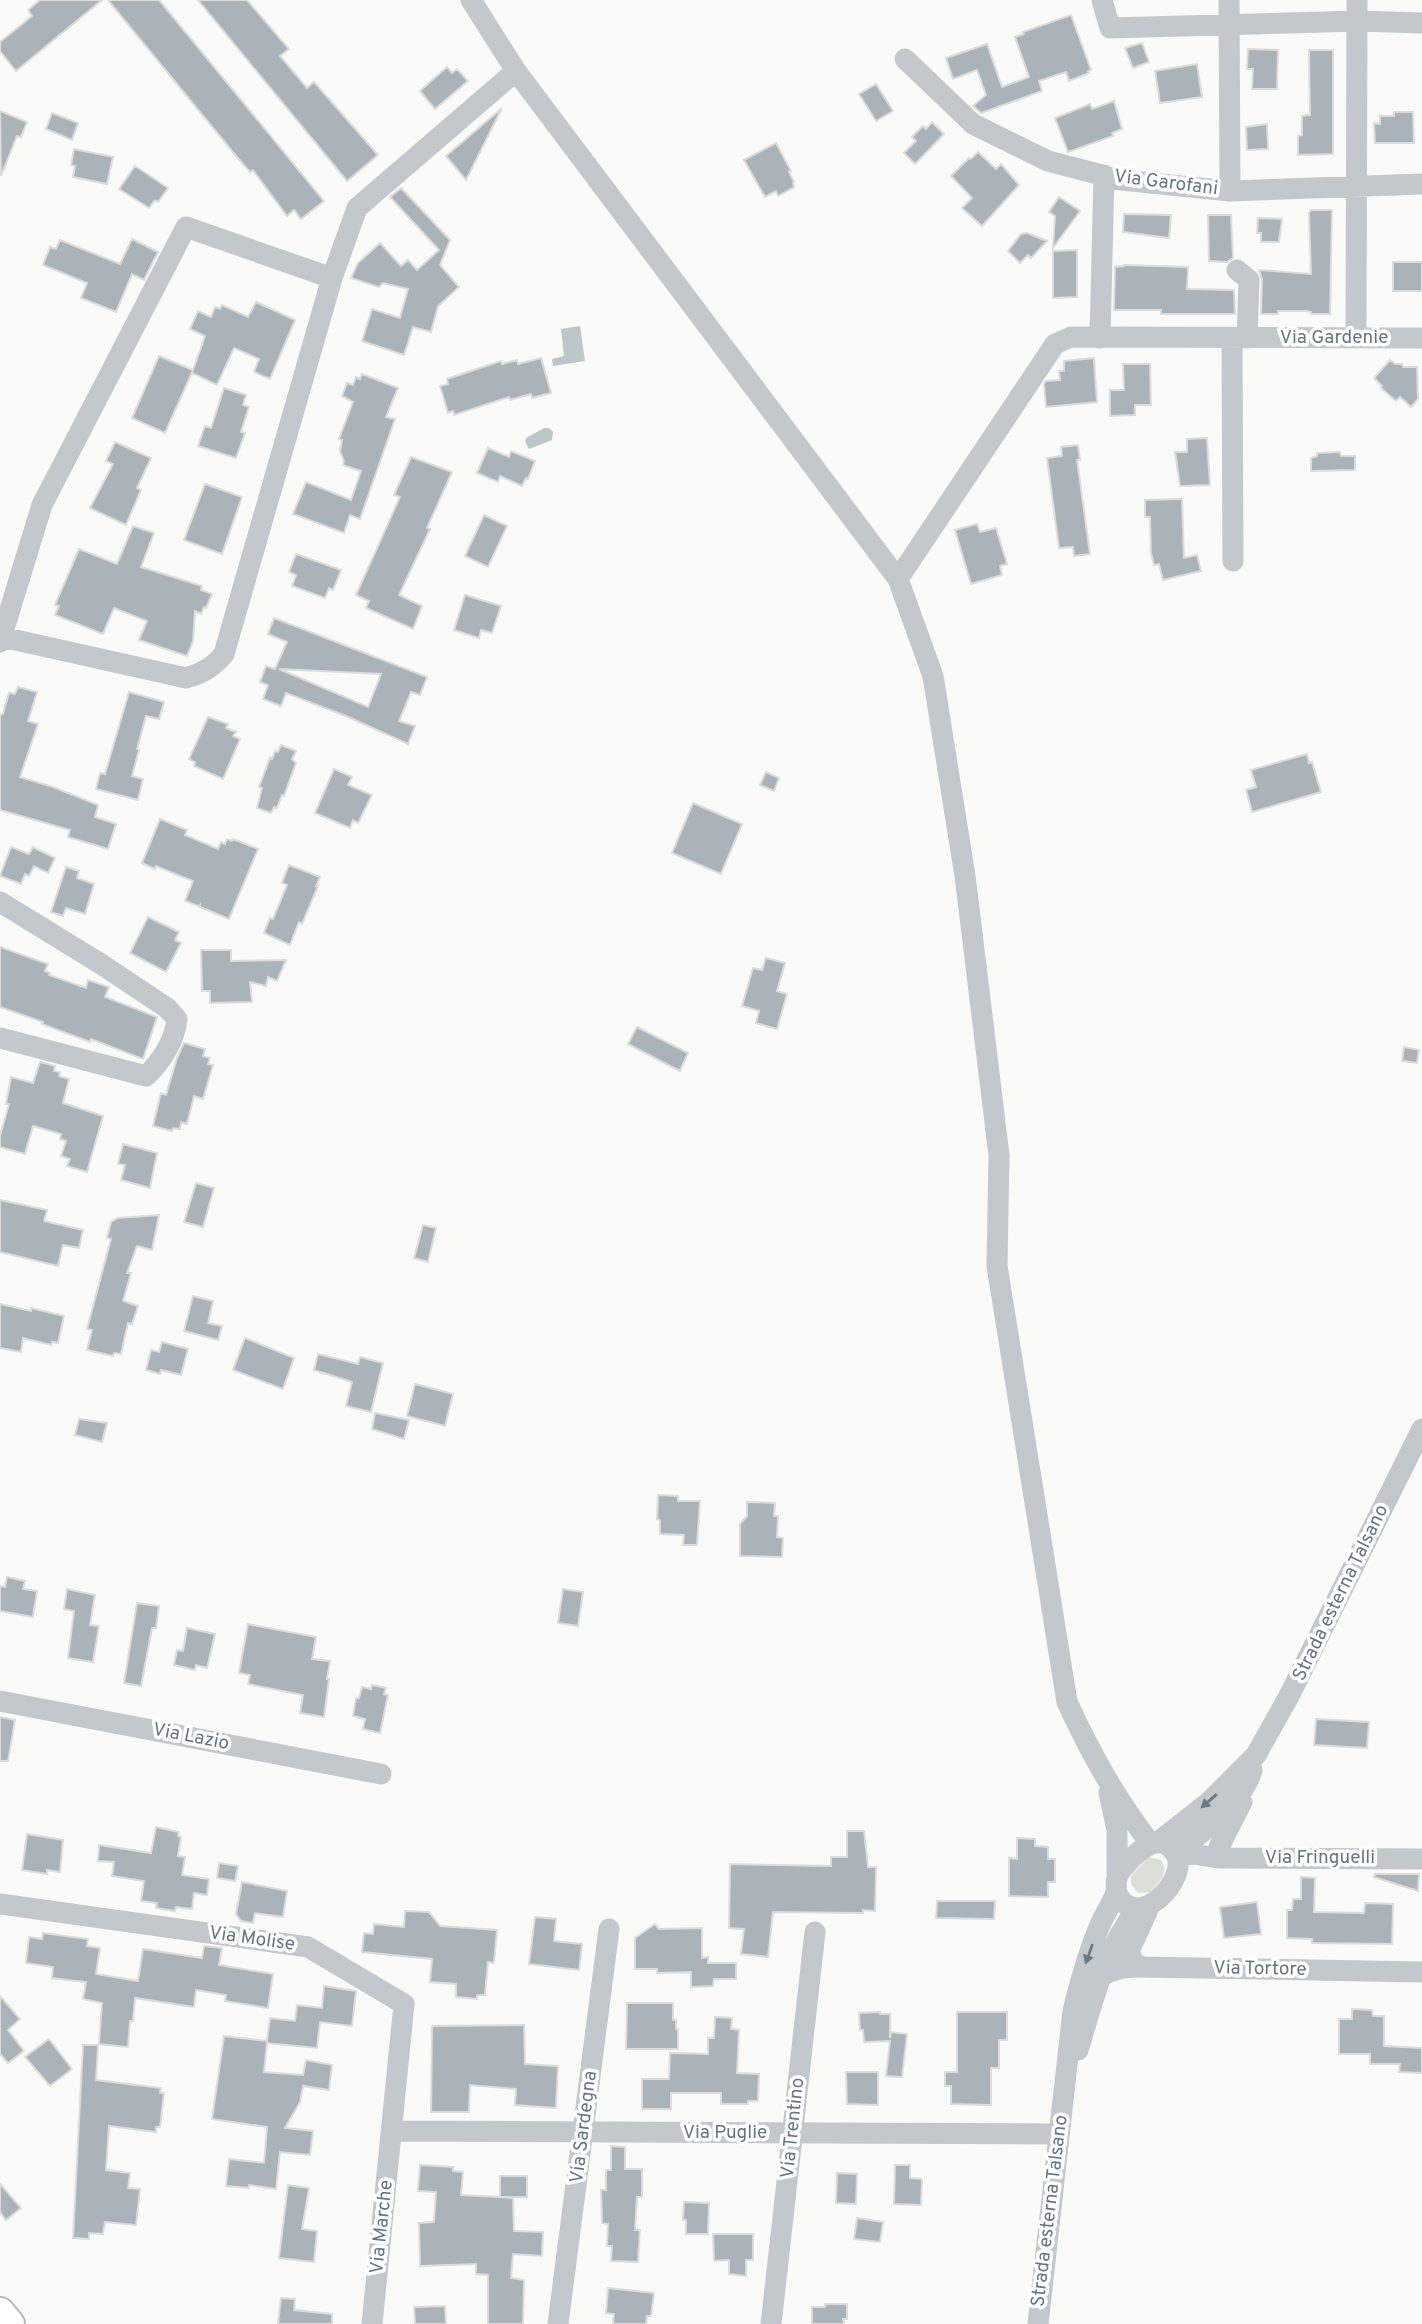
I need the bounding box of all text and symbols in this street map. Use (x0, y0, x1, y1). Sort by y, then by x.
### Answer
street label: Via Garofani (1113, 165, 1219, 201)
street label: Via Gardenie (1280, 326, 1388, 350)
street label: Strada esterna Talsano (1288, 1501, 1394, 1685)
street label: Via Lazio (151, 1718, 231, 1756)
one-way arrow (1200, 1793, 1218, 1809)
street label: Via Fringuelli (1265, 1846, 1375, 1870)
street label: Via Molise (208, 1921, 296, 1957)
one-way arrow (1083, 1943, 1094, 1964)
street label: Via Tortore (1213, 1956, 1307, 1982)
street label: Via Sardegna (565, 2069, 603, 2185)
street label: Via Trentino (776, 2076, 810, 2180)
street label: Strada esterna Talsano (1026, 2114, 1074, 2308)
street label: Via Puglie (683, 2121, 767, 2145)
street label: Via Marche (365, 2179, 399, 2275)

